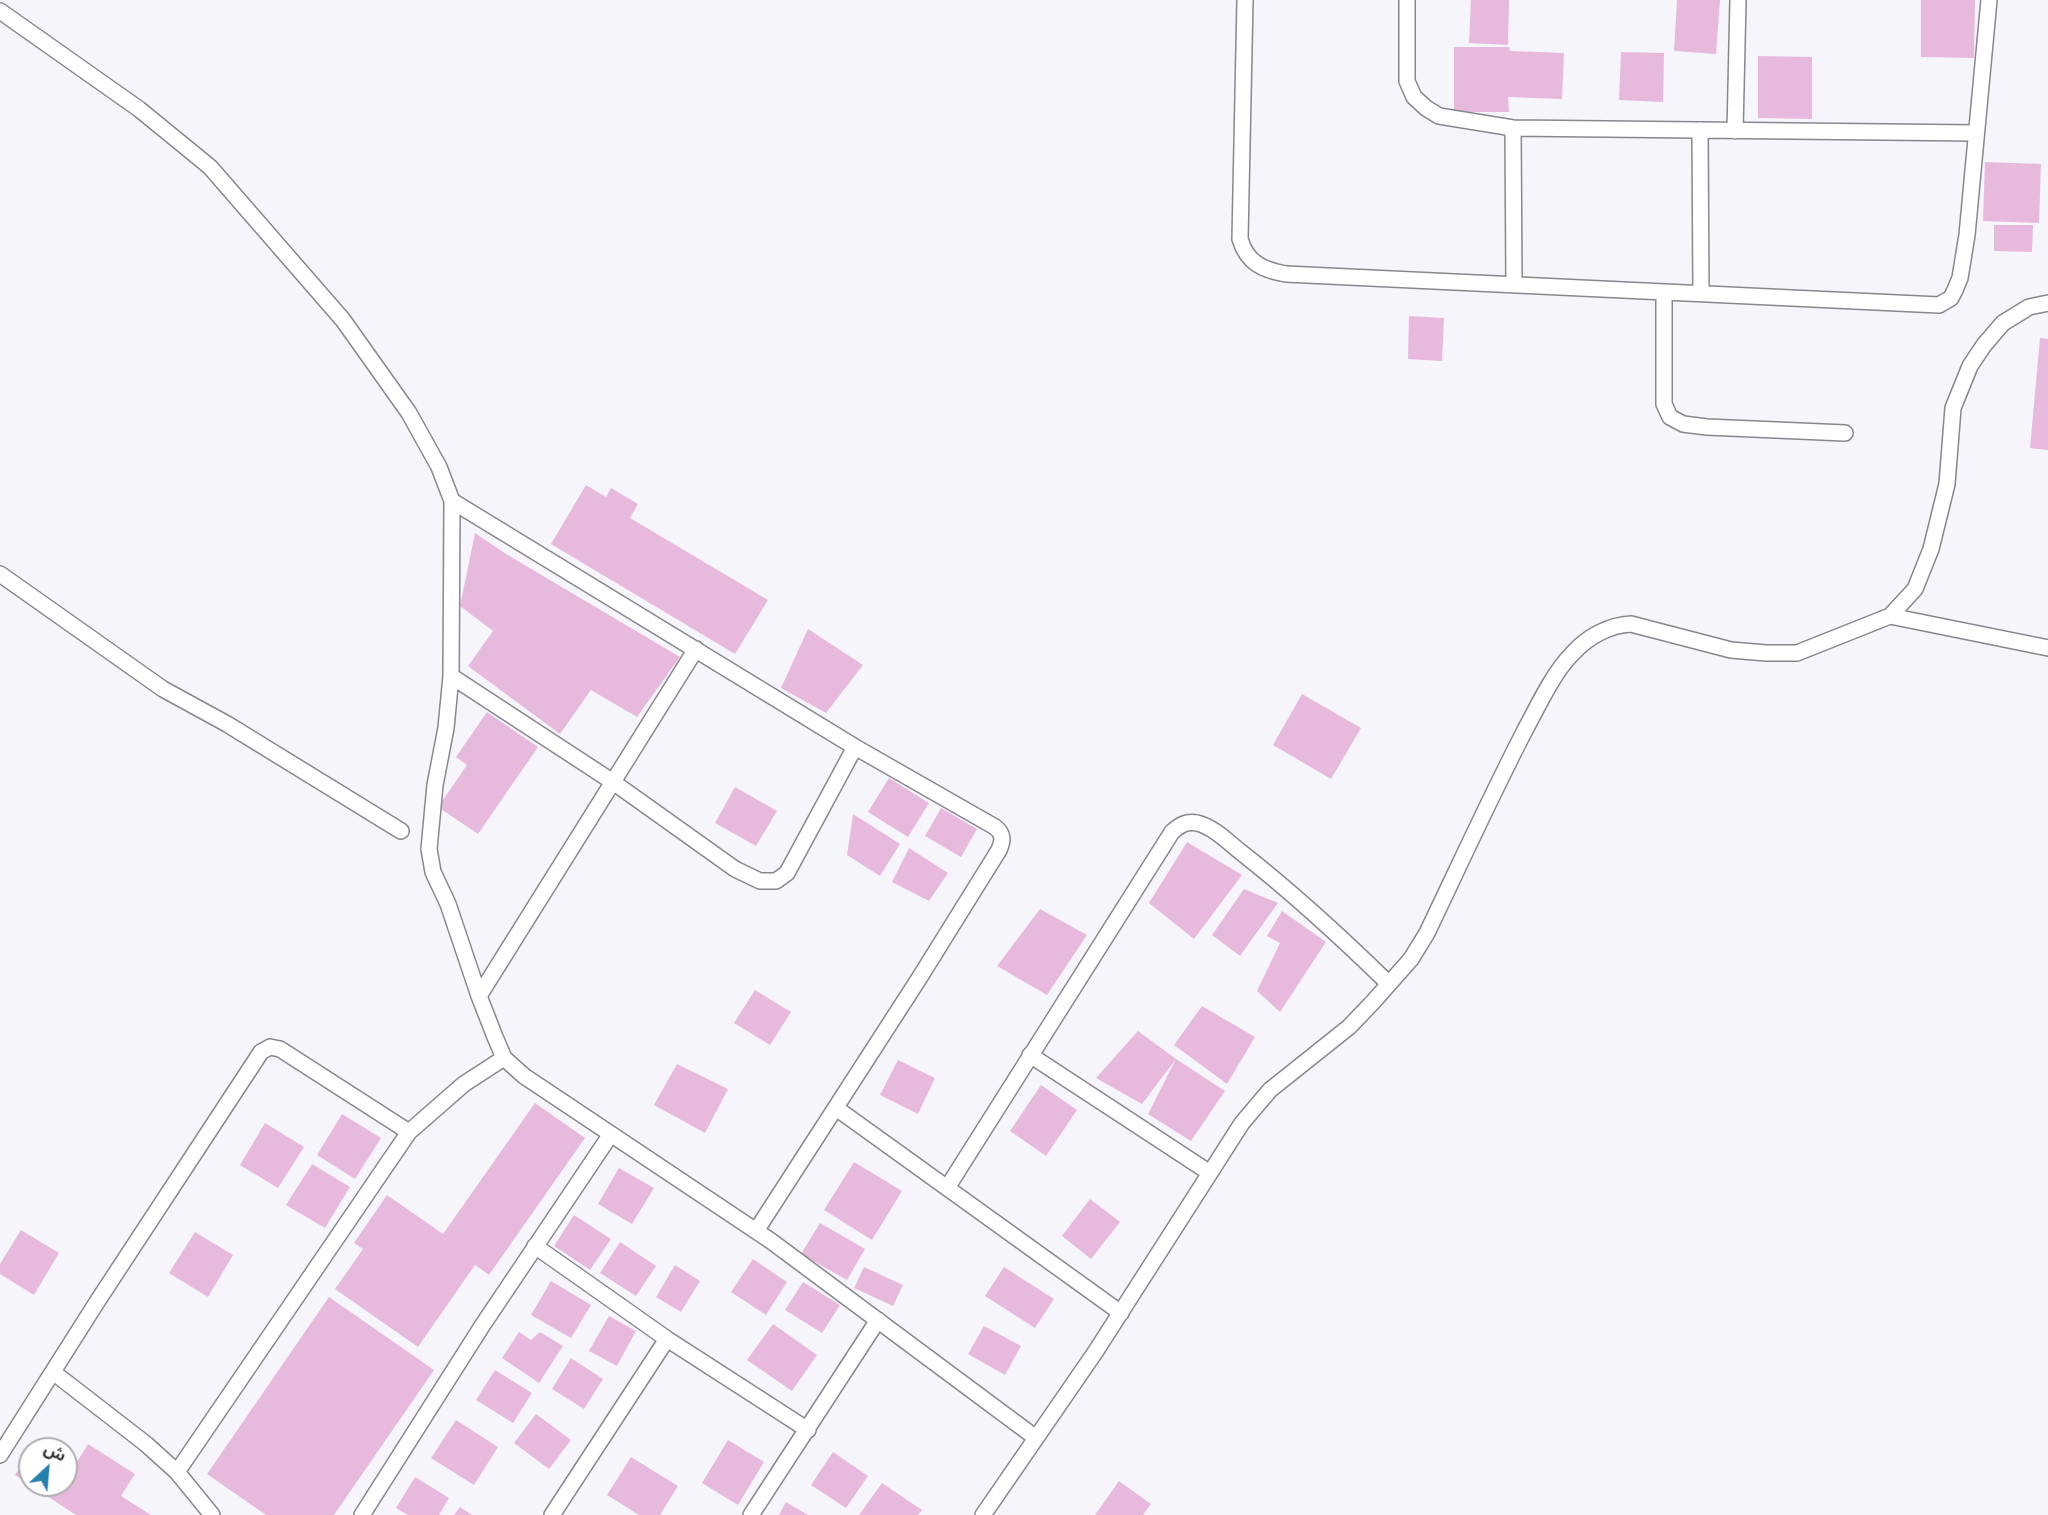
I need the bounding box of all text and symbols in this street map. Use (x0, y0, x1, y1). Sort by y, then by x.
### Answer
north arrow (18, 1437, 78, 1497)
text: ش (41, 1439, 69, 1466)

